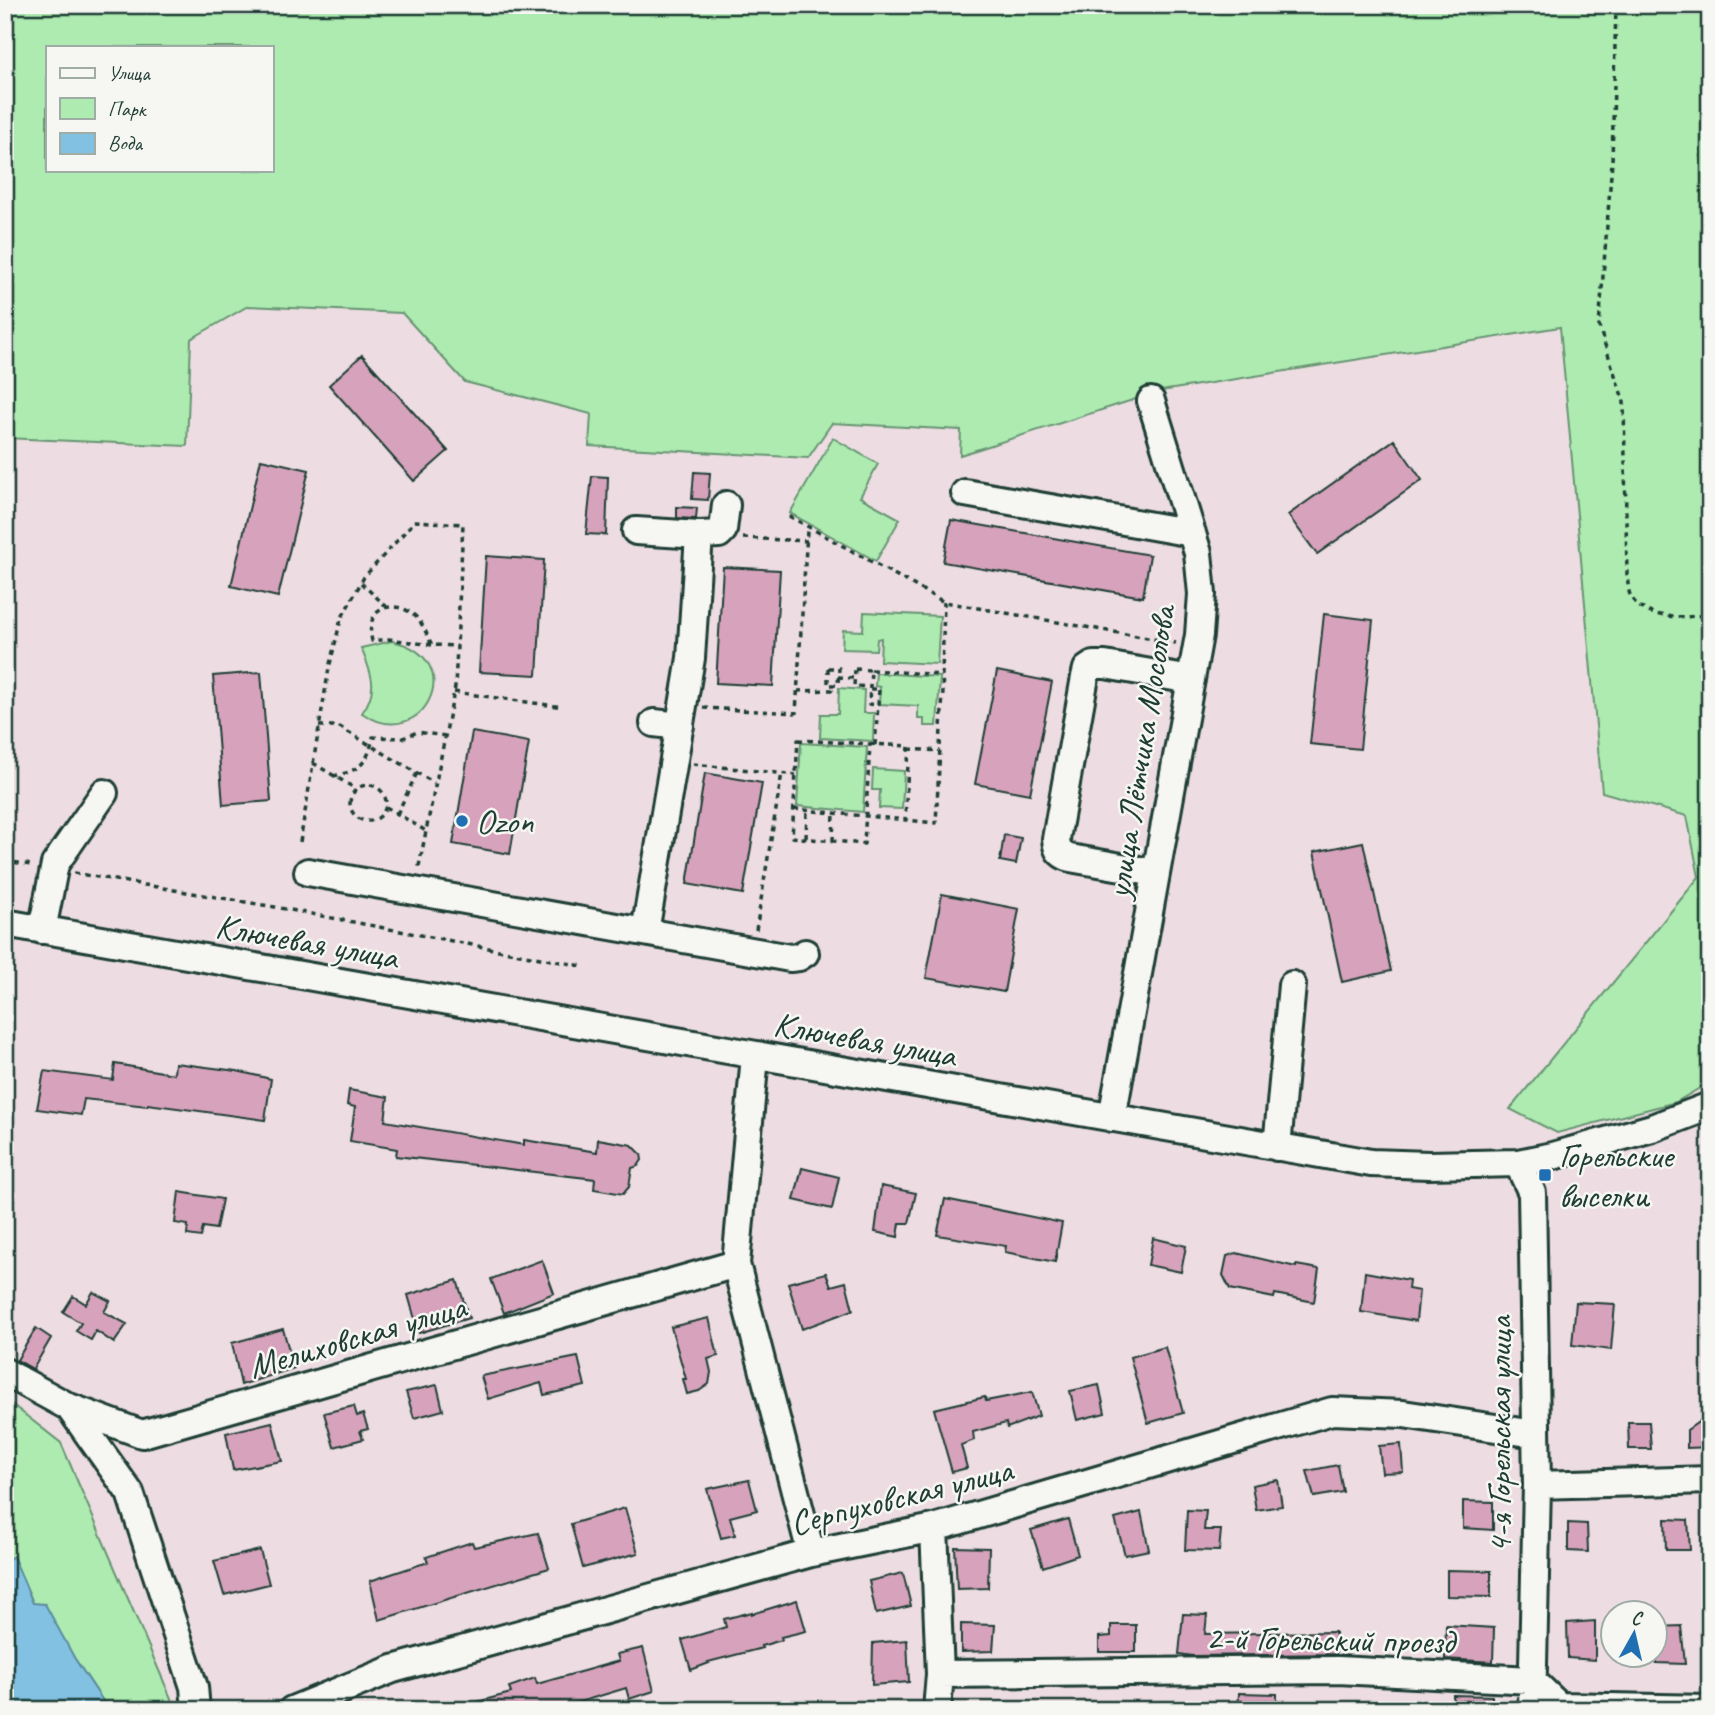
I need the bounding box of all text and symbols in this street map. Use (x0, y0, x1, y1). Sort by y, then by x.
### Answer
legend (46, 46, 273, 172)
text: Улица (108, 60, 151, 86)
text: Парк (108, 96, 148, 122)
text: Вода (108, 130, 144, 156)
street label: улица Лётчика Мосолова (1095, 600, 1186, 903)
place label: Ozon (476, 799, 534, 844)
marker: Ozon (454, 813, 470, 829)
street label: Ключевая улица (212, 903, 404, 980)
street label: Ключевая улица (770, 1001, 962, 1078)
place label: Горельские выселки (1559, 1133, 1675, 1218)
marker: Горельские выселки (1537, 1167, 1553, 1183)
street label: Мелиховская улица (243, 1283, 473, 1389)
street label: 4-я Горельская улица (1477, 1314, 1522, 1554)
street label: Серпуховская улица (785, 1447, 1019, 1546)
north arrow (1600, 1600, 1670, 1670)
text: С (1630, 1606, 1645, 1631)
street label: 2-й Горельский проезд (1205, 1615, 1458, 1664)

